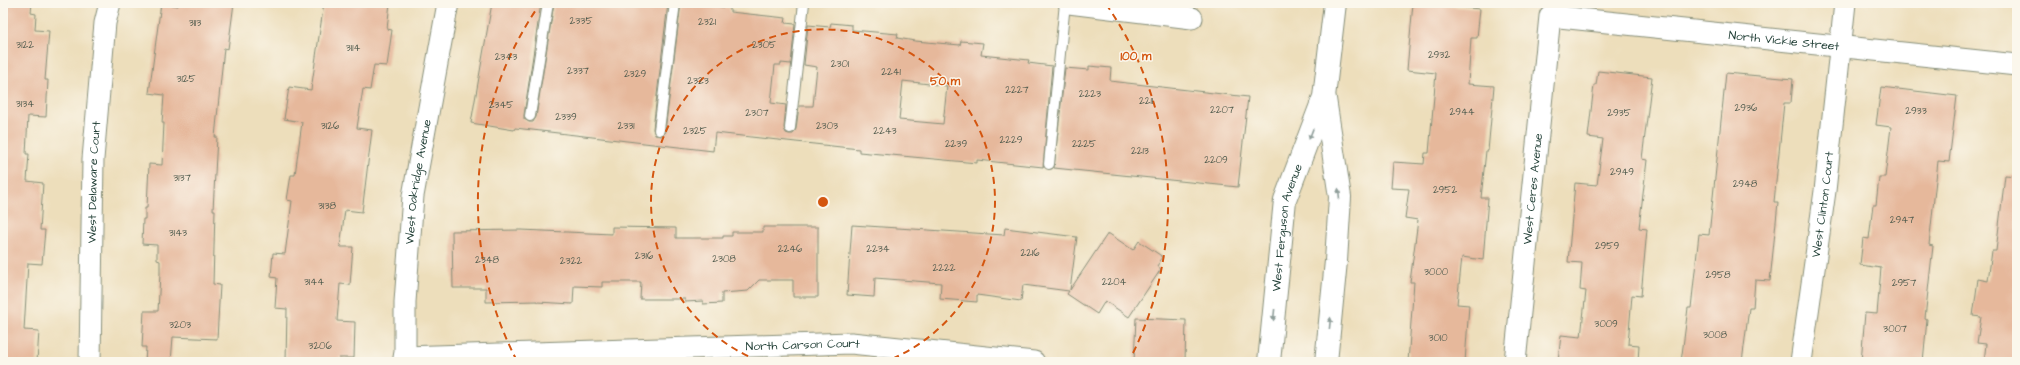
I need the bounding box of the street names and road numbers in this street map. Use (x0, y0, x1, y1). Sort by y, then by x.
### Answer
street label: North Vickie Street (1728, 27, 1840, 55)
street label: West Oakridge Avenue (401, 118, 436, 245)
street label: West Delaware Court (84, 120, 105, 243)
street label: West Ceres Avenue (1519, 132, 1547, 245)
street label: West Clinton Court (1808, 150, 1838, 259)
street label: West Ferguson Avenue (1268, 161, 1307, 292)
street label: North Carson Court (745, 335, 861, 355)

